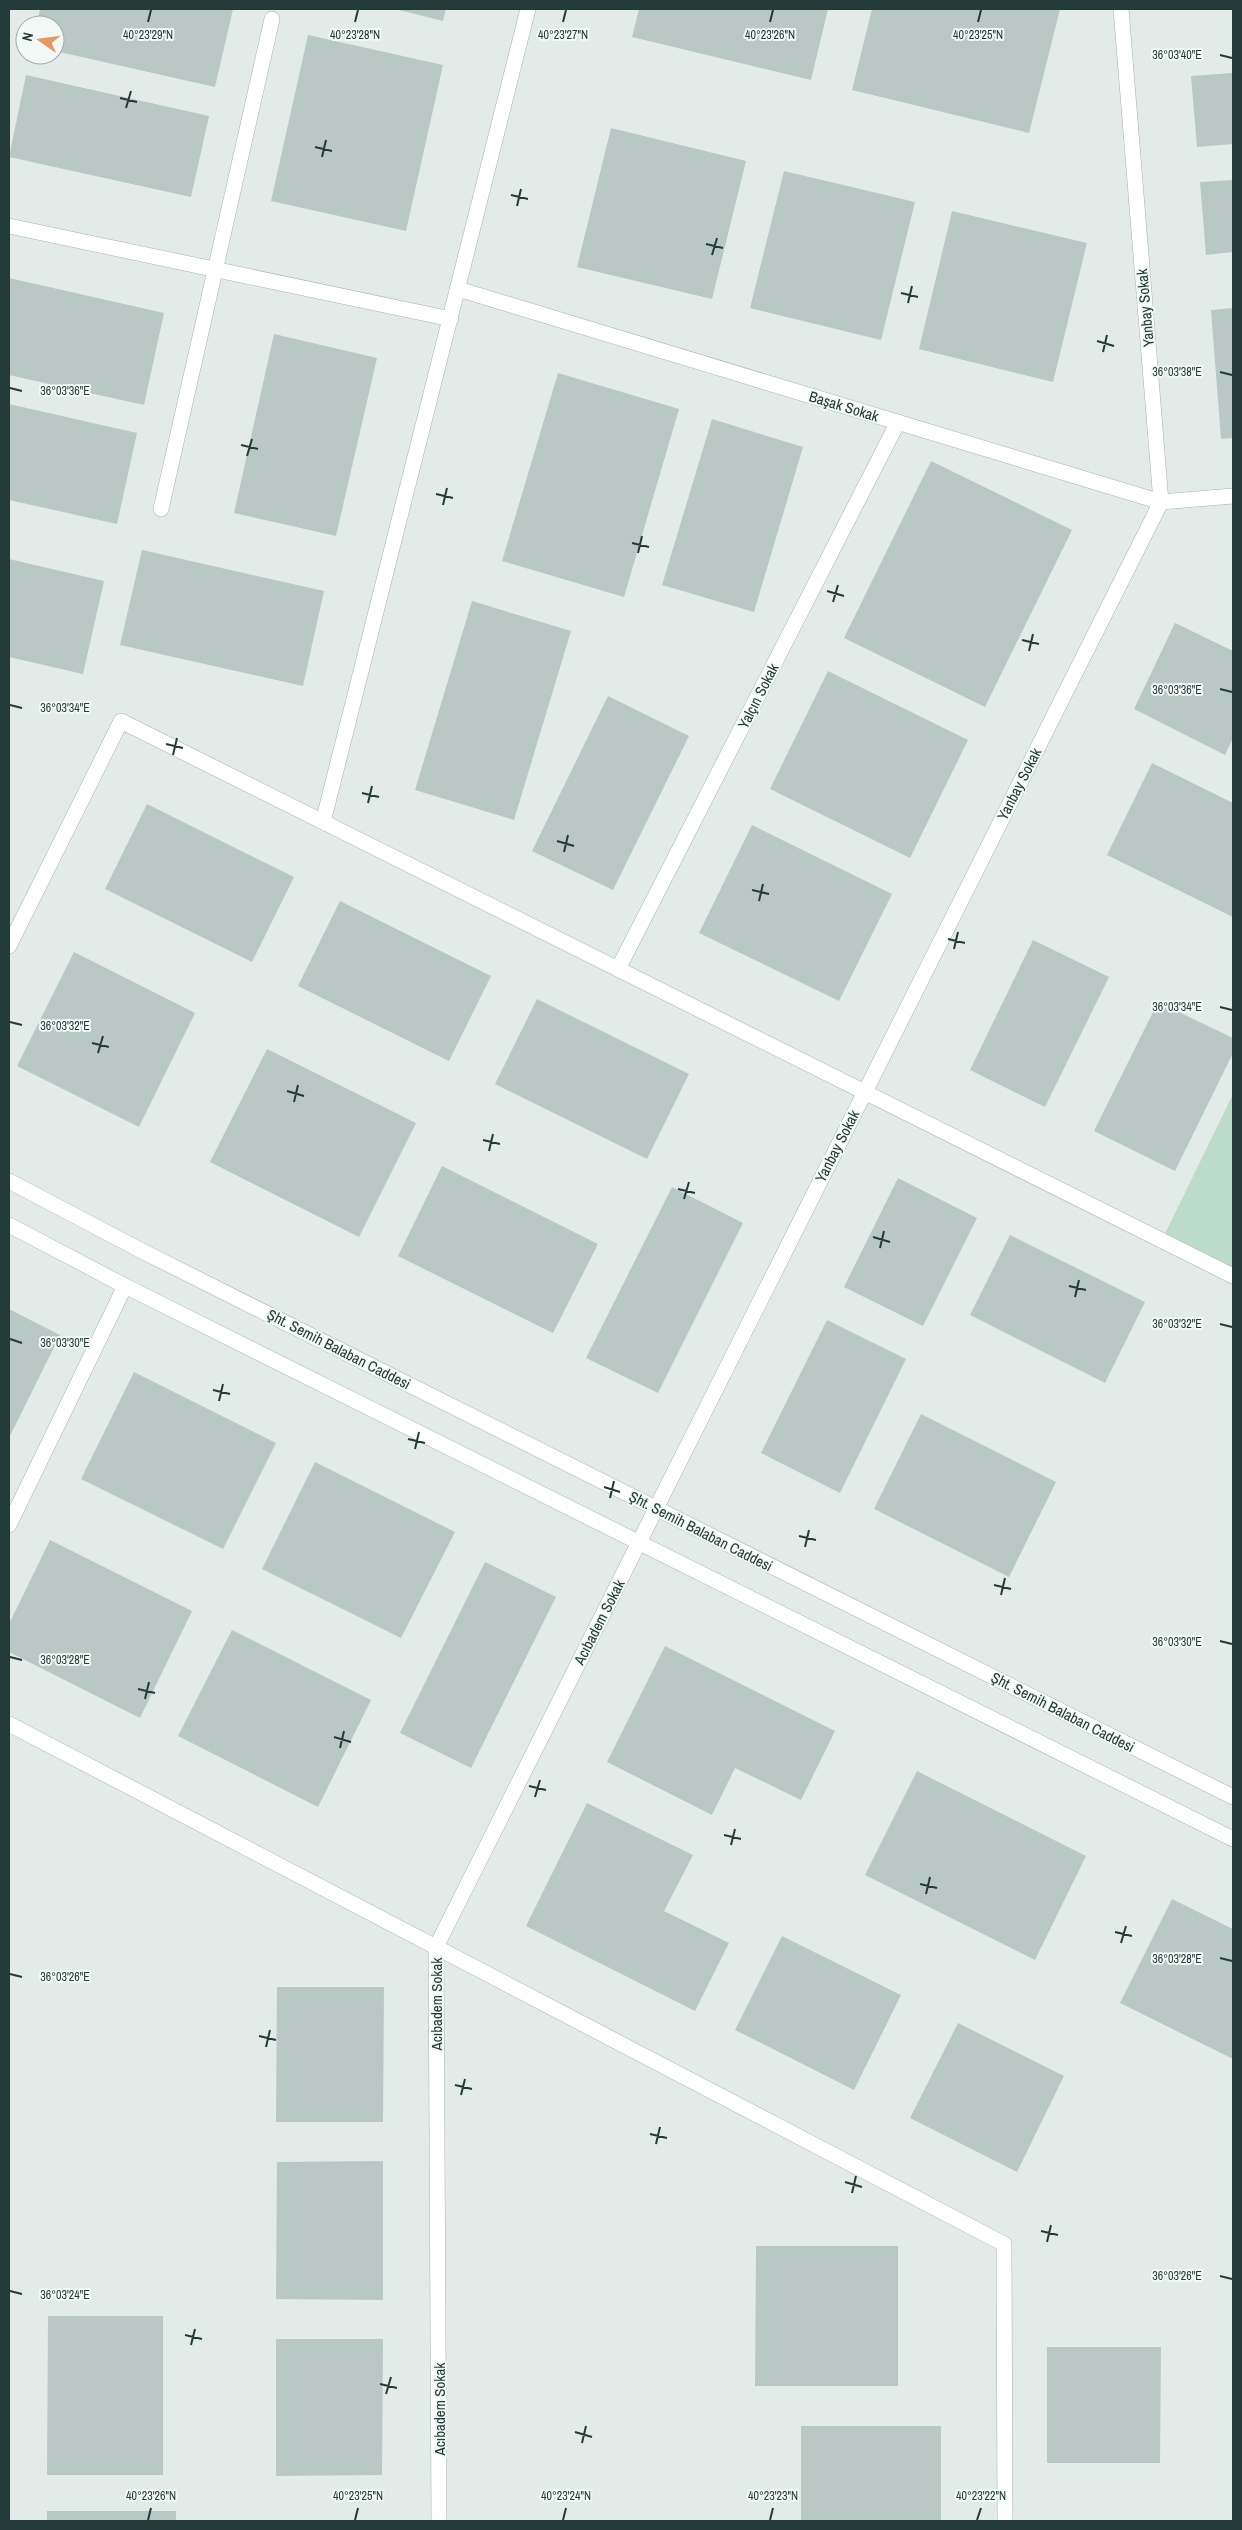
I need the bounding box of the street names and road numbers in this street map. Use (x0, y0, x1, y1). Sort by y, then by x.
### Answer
street label: Yanbay Sokak (1131, 267, 1159, 348)
street label: Başak Sokak (807, 385, 882, 427)
street label: Yalçın Sokak (733, 659, 784, 732)
street label: Yanbay Sokak (992, 744, 1047, 824)
street label: Yanbay Sokak (810, 1106, 865, 1186)
street label: Şht. Semih Balaban Caddesi (264, 1304, 414, 1394)
street label: Şht. Semih Balaban Caddesi (626, 1486, 776, 1576)
street label: Acıbadem Sokak (568, 1575, 630, 1669)
street label: Şht. Semih Balaban Caddesi (988, 1667, 1138, 1757)
street label: Acıbadem Sokak (426, 1957, 447, 2052)
street label: Acıbadem Sokak (429, 2362, 450, 2457)

